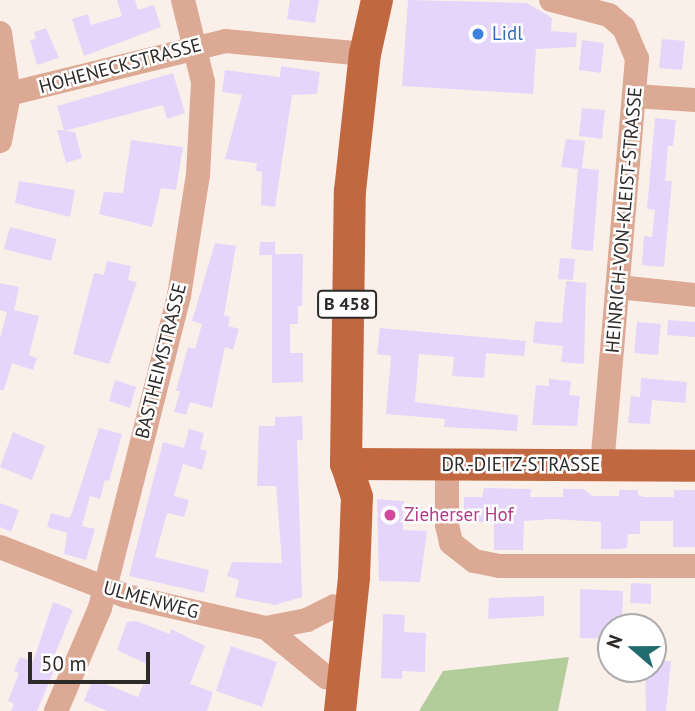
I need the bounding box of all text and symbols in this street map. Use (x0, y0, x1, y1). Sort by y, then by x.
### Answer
place label: Lidl (492, 23, 523, 45)
marker: Lidl (470, 26, 486, 42)
street label: HOHENECKSTRASSE (36, 33, 204, 99)
street label: HEINRICH-VON-KLEIST-STRASSE (601, 86, 647, 354)
street label: BASTHEIMSTRASSE (131, 281, 191, 441)
road number: B 458 (316, 290, 378, 318)
street label: DR.-DIETZ-STRASSE (442, 454, 600, 476)
place label: Zieherser Hof (404, 504, 514, 526)
marker: Zieherser Hof (382, 507, 398, 523)
street label: ULMENWEG (101, 576, 201, 624)
north arrow (597, 613, 667, 683)
text: N (601, 632, 628, 651)
scale bar (32, 638, 154, 682)
text: 50 m (41, 650, 87, 677)

